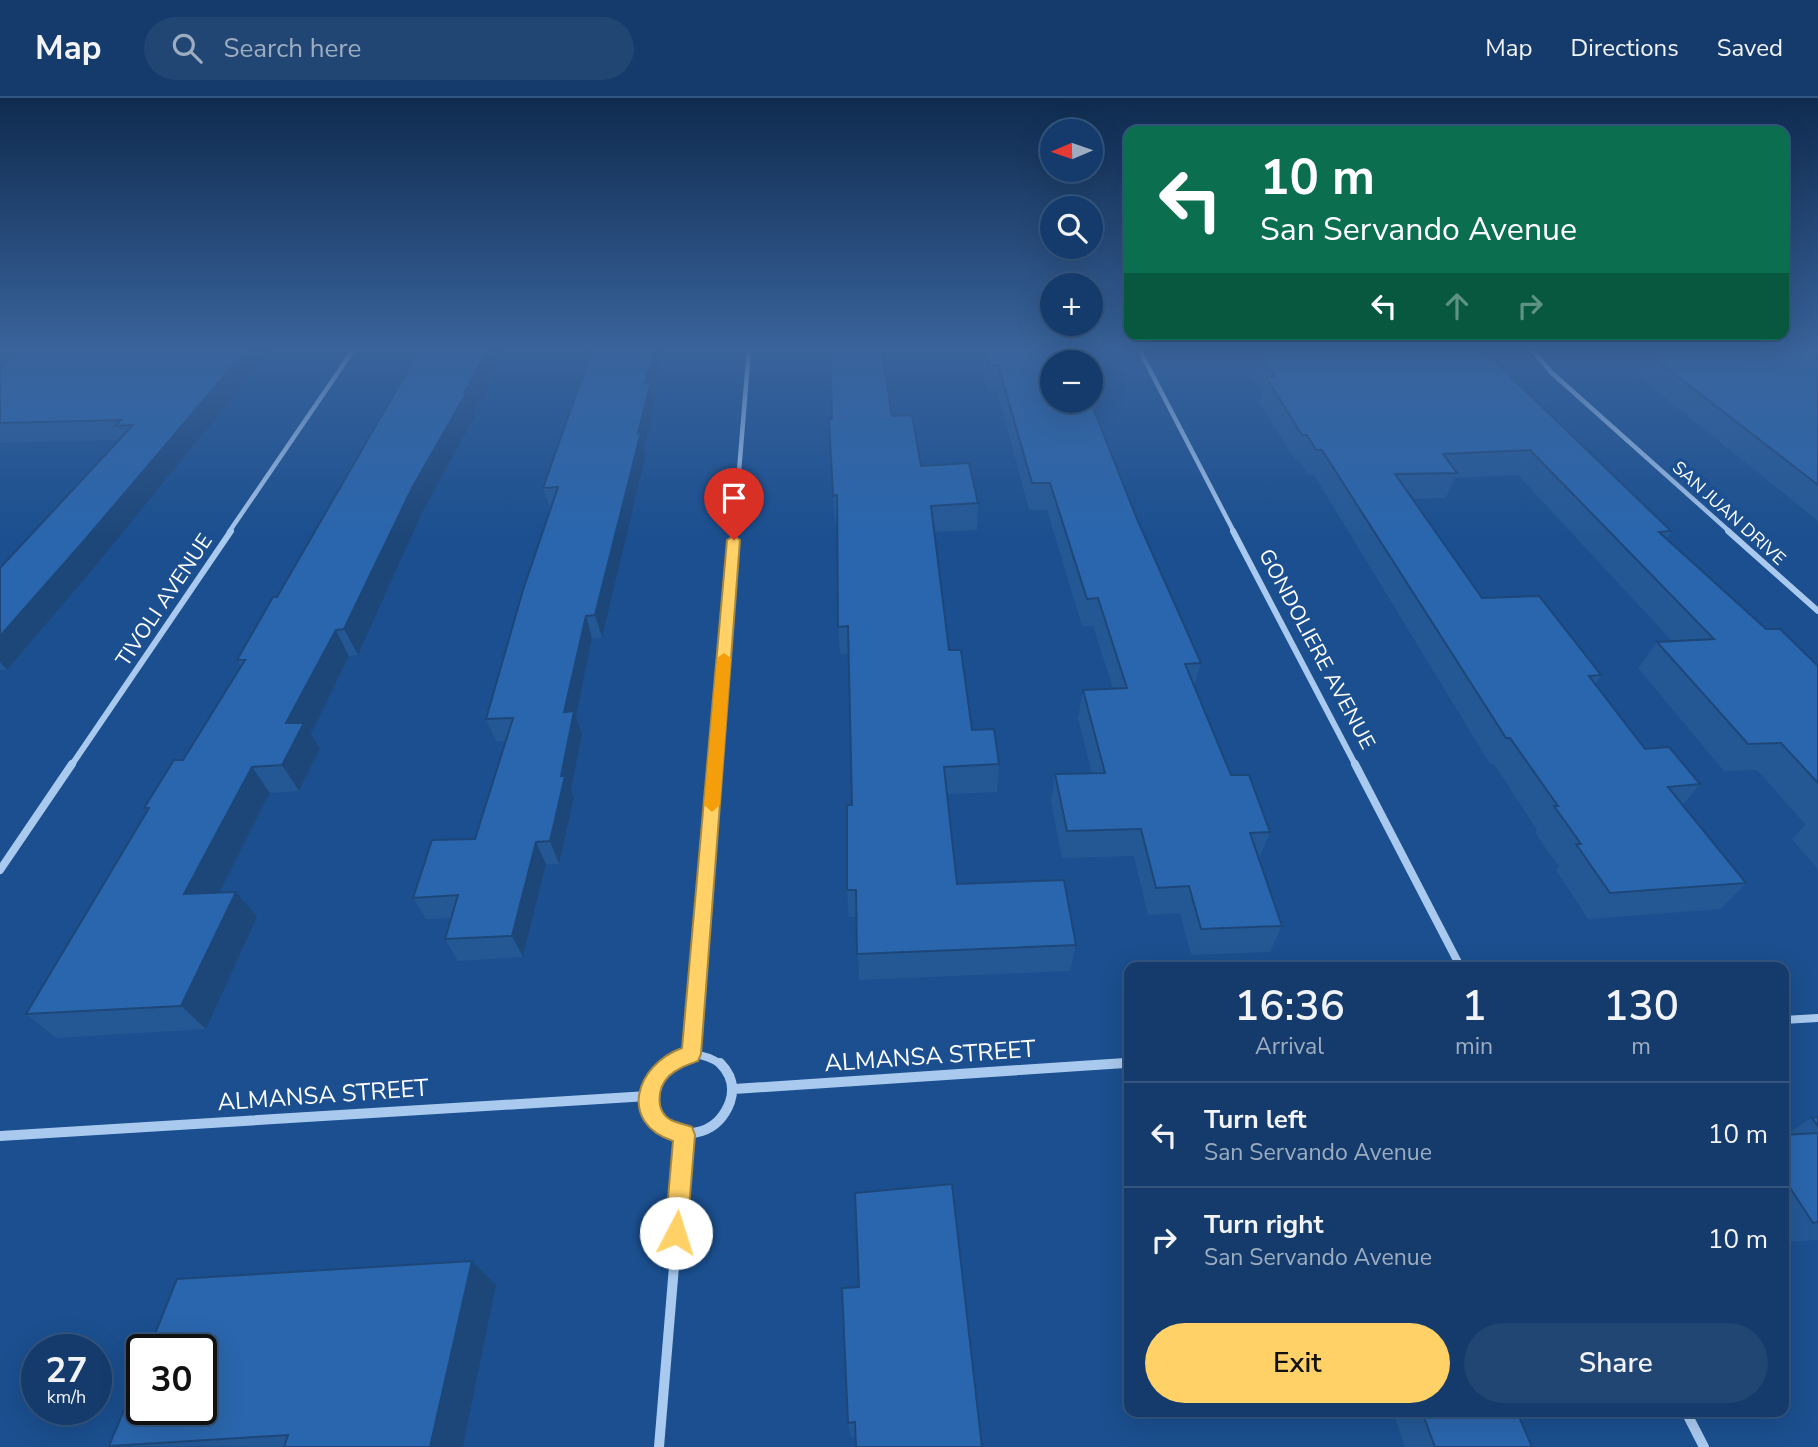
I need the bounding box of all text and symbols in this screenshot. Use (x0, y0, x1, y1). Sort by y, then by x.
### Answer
search box (144, 17, 634, 80)
text: Map (35, 26, 102, 71)
icon: search (168, 29, 206, 67)
text: Search here (224, 31, 361, 66)
text: Map (1485, 32, 1532, 64)
text: Directions (1570, 32, 1679, 64)
text: Saved (1717, 32, 1783, 64)
north arrow (1040, 119, 1102, 182)
map controls (1040, 119, 1103, 413)
text: 10 m (1260, 144, 1375, 211)
icon: left (1145, 154, 1236, 245)
button: search (1040, 196, 1103, 259)
text: San Servando Avenue (1260, 208, 1577, 251)
button: + (1040, 273, 1103, 336)
icon: left (1365, 287, 1403, 325)
icon: ahead (1438, 287, 1476, 325)
icon: right (1511, 287, 1549, 325)
button: − (1040, 350, 1103, 413)
street label: SAN JUAN DRIVE (1667, 456, 1791, 570)
pin (704, 468, 764, 540)
icon: arrive (715, 479, 753, 517)
street label: TIVOLI AVENUE (109, 528, 219, 672)
street label: GONDOLIERE AVENUE (1252, 544, 1382, 754)
text: 16:36 (1234, 978, 1345, 1035)
text: 1 (1461, 978, 1487, 1035)
text: 130 (1603, 978, 1679, 1035)
text: Arrival (1255, 1031, 1324, 1062)
text: min (1455, 1031, 1493, 1062)
text: m (1631, 1031, 1651, 1062)
street label: ALMANSA STREET (823, 1033, 1037, 1079)
street label: ALMANSA STREET (216, 1072, 430, 1118)
text: Turn left (1204, 1102, 1307, 1137)
icon: left (1145, 1116, 1183, 1154)
text: 10 m (1708, 1117, 1768, 1152)
text: San Servando Avenue (1204, 1137, 1432, 1168)
position arrow (639, 1196, 713, 1270)
text: Turn right (1204, 1207, 1323, 1242)
icon: right (1145, 1221, 1183, 1259)
text: 10 m (1708, 1222, 1768, 1257)
text: San Servando Avenue (1204, 1242, 1432, 1273)
button: Exit (1145, 1323, 1450, 1403)
button: Share (1464, 1323, 1768, 1403)
speed limit sign: 30 (126, 1334, 217, 1425)
text: 27 (45, 1347, 88, 1394)
text: km/h (47, 1385, 86, 1409)

